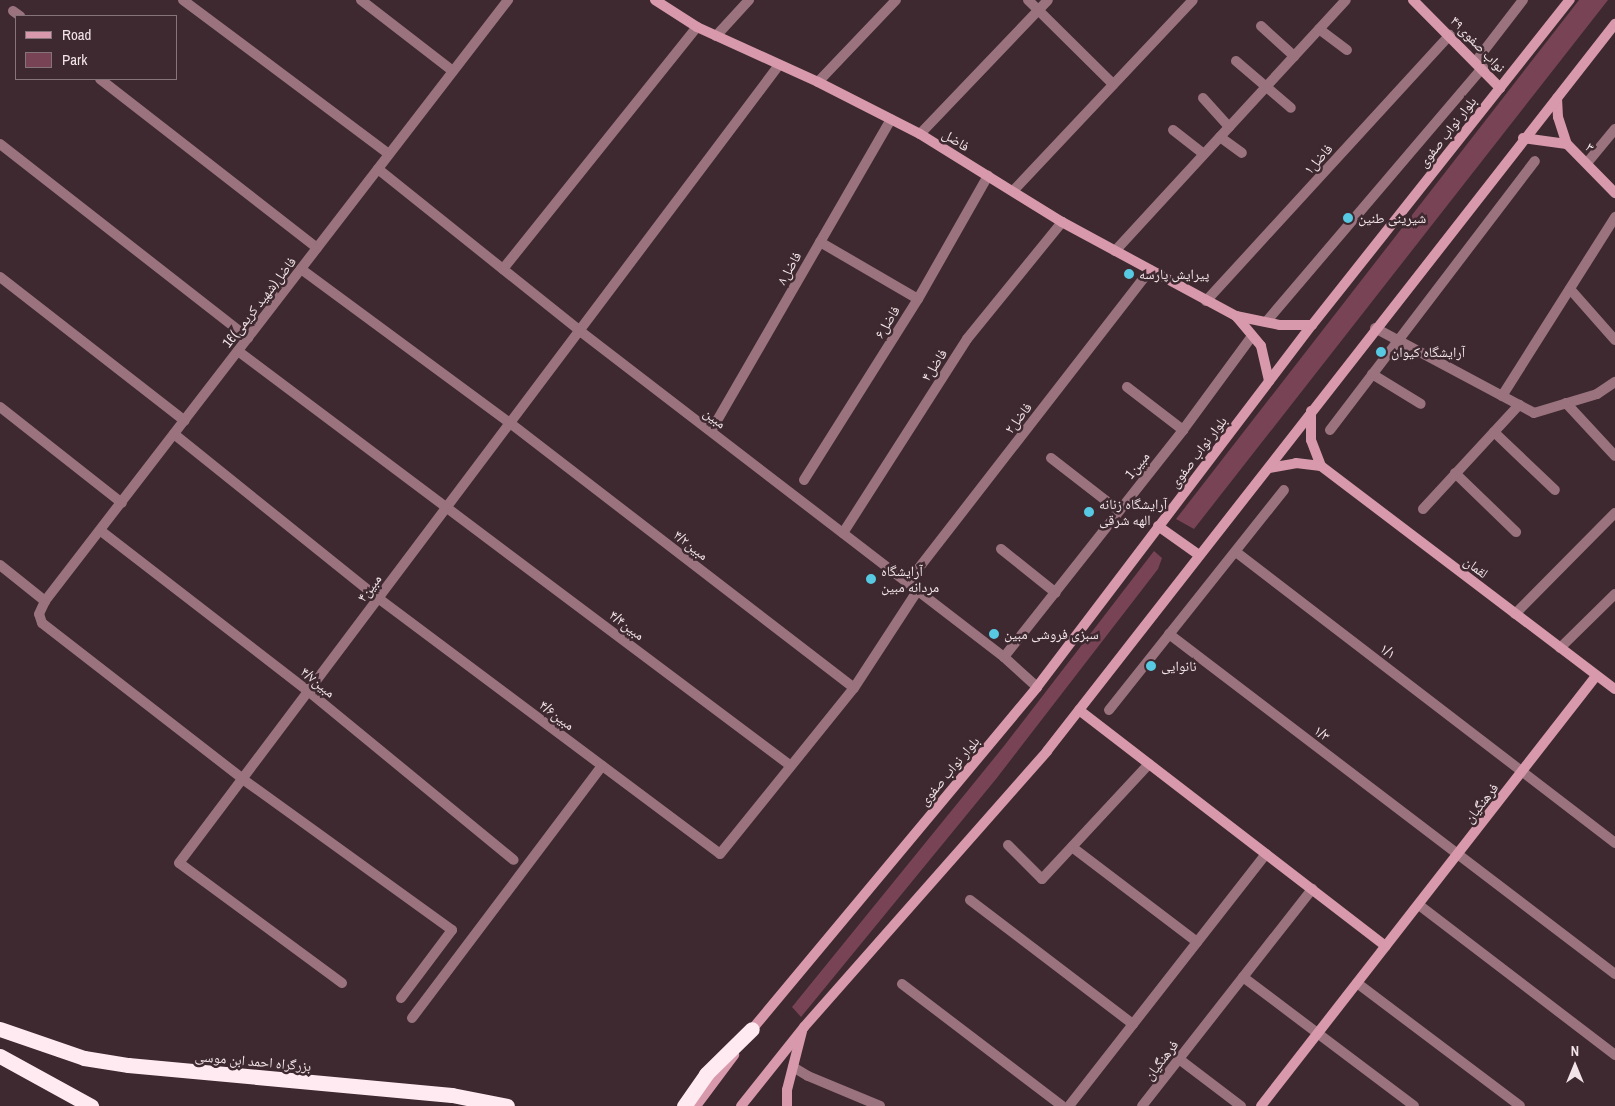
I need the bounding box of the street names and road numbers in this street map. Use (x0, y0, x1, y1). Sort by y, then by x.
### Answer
street label: ۴۹نواب صفوی (1447, 12, 1509, 76)
street label: بلوار نواب صفوی (1414, 93, 1480, 171)
street label: فاضل (939, 125, 973, 155)
street label: ۳ (1582, 139, 1598, 155)
street label: ۱فاضل (1300, 140, 1336, 178)
street label: ۸فاضل (773, 249, 805, 287)
street label: 16فاضل(شهید کریمی) (218, 253, 300, 351)
street label: ۶فاضل (871, 303, 903, 341)
street label: ۴فاضل (917, 346, 951, 384)
street label: ۲فاضل (1001, 399, 1035, 437)
street label: مبین (700, 404, 730, 432)
street label: بلوار نواب صفوی (1166, 413, 1230, 491)
street label: 1مبین (1121, 448, 1153, 482)
street label: ۴/۲مبین (670, 526, 712, 564)
street label: لقمان (1461, 552, 1491, 582)
street label: ۴مبین (353, 571, 385, 605)
street label: ۴/۴مبین (606, 606, 648, 644)
street label: ۱/۱ (1377, 640, 1399, 662)
street label: ۴/۷مبین (297, 663, 339, 701)
street label: ۴/۶مبین (536, 696, 578, 734)
street label: ۱/۳ (1311, 722, 1333, 744)
street label: بلوار نواب صفوی (915, 733, 983, 809)
street label: فرهنگیان (1460, 780, 1502, 826)
street label: فرهنگیان (1140, 1037, 1182, 1083)
street label: بزرگراه احمد ابن موسی (194, 1048, 312, 1074)

